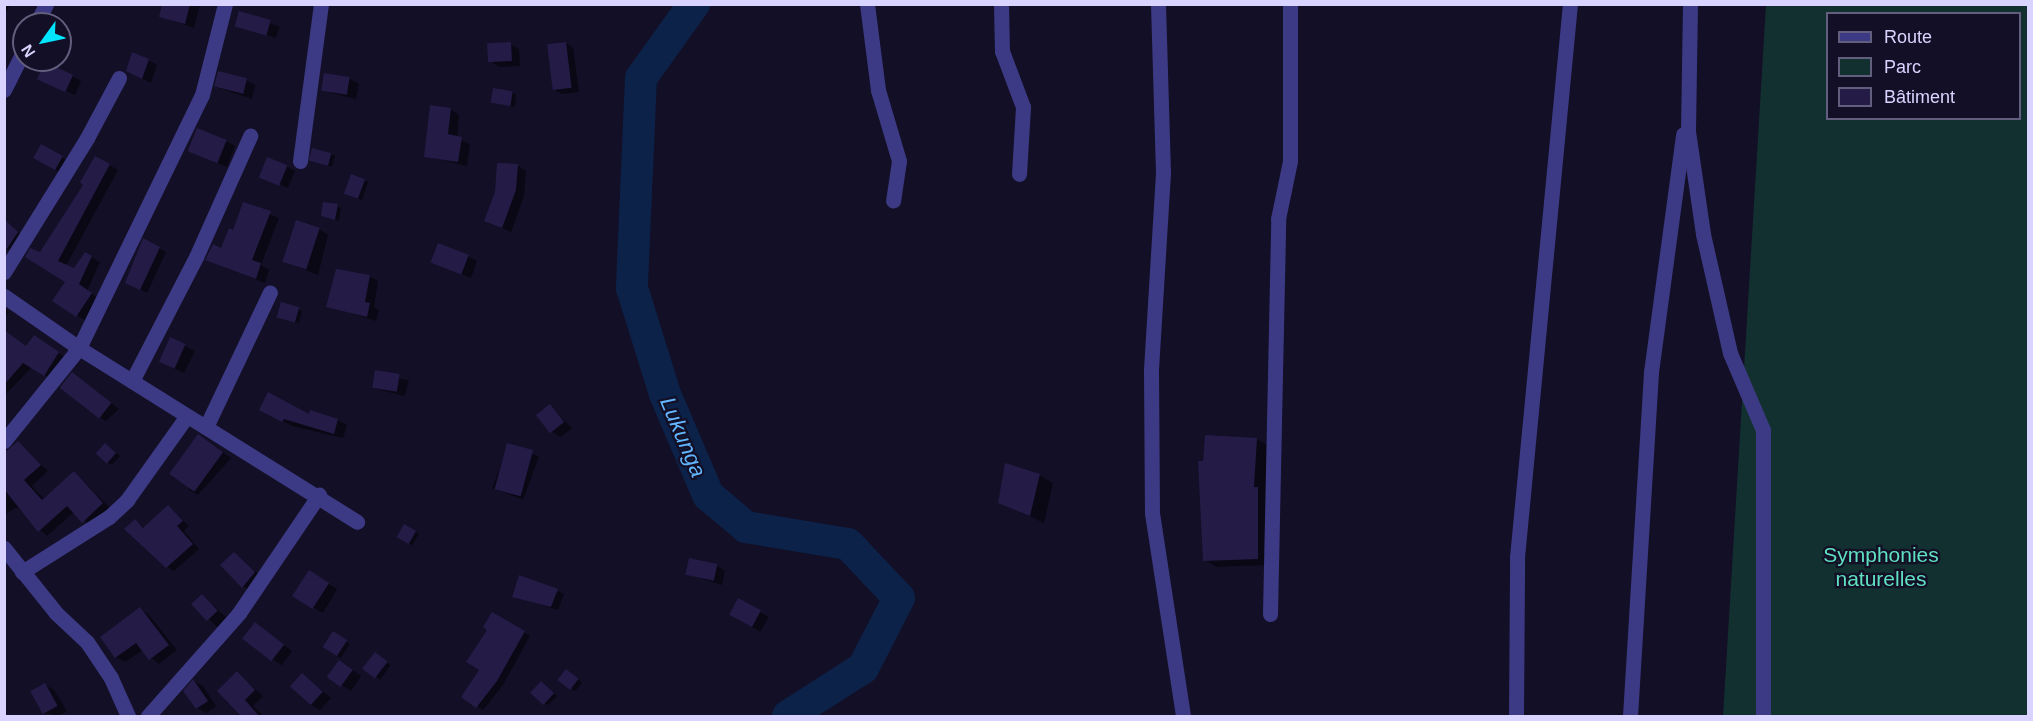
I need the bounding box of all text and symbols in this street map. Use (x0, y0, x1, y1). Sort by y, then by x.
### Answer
north arrow (12, 12, 72, 72)
legend (1826, 12, 2021, 120)
text: Route (1884, 27, 1932, 47)
text: N (18, 42, 38, 60)
text: Parc (1884, 57, 1921, 77)
text: Bâtiment (1884, 87, 1955, 107)
water label: Lukunga (654, 393, 712, 481)
park label: Symphonies naturelles (1823, 542, 1939, 592)

